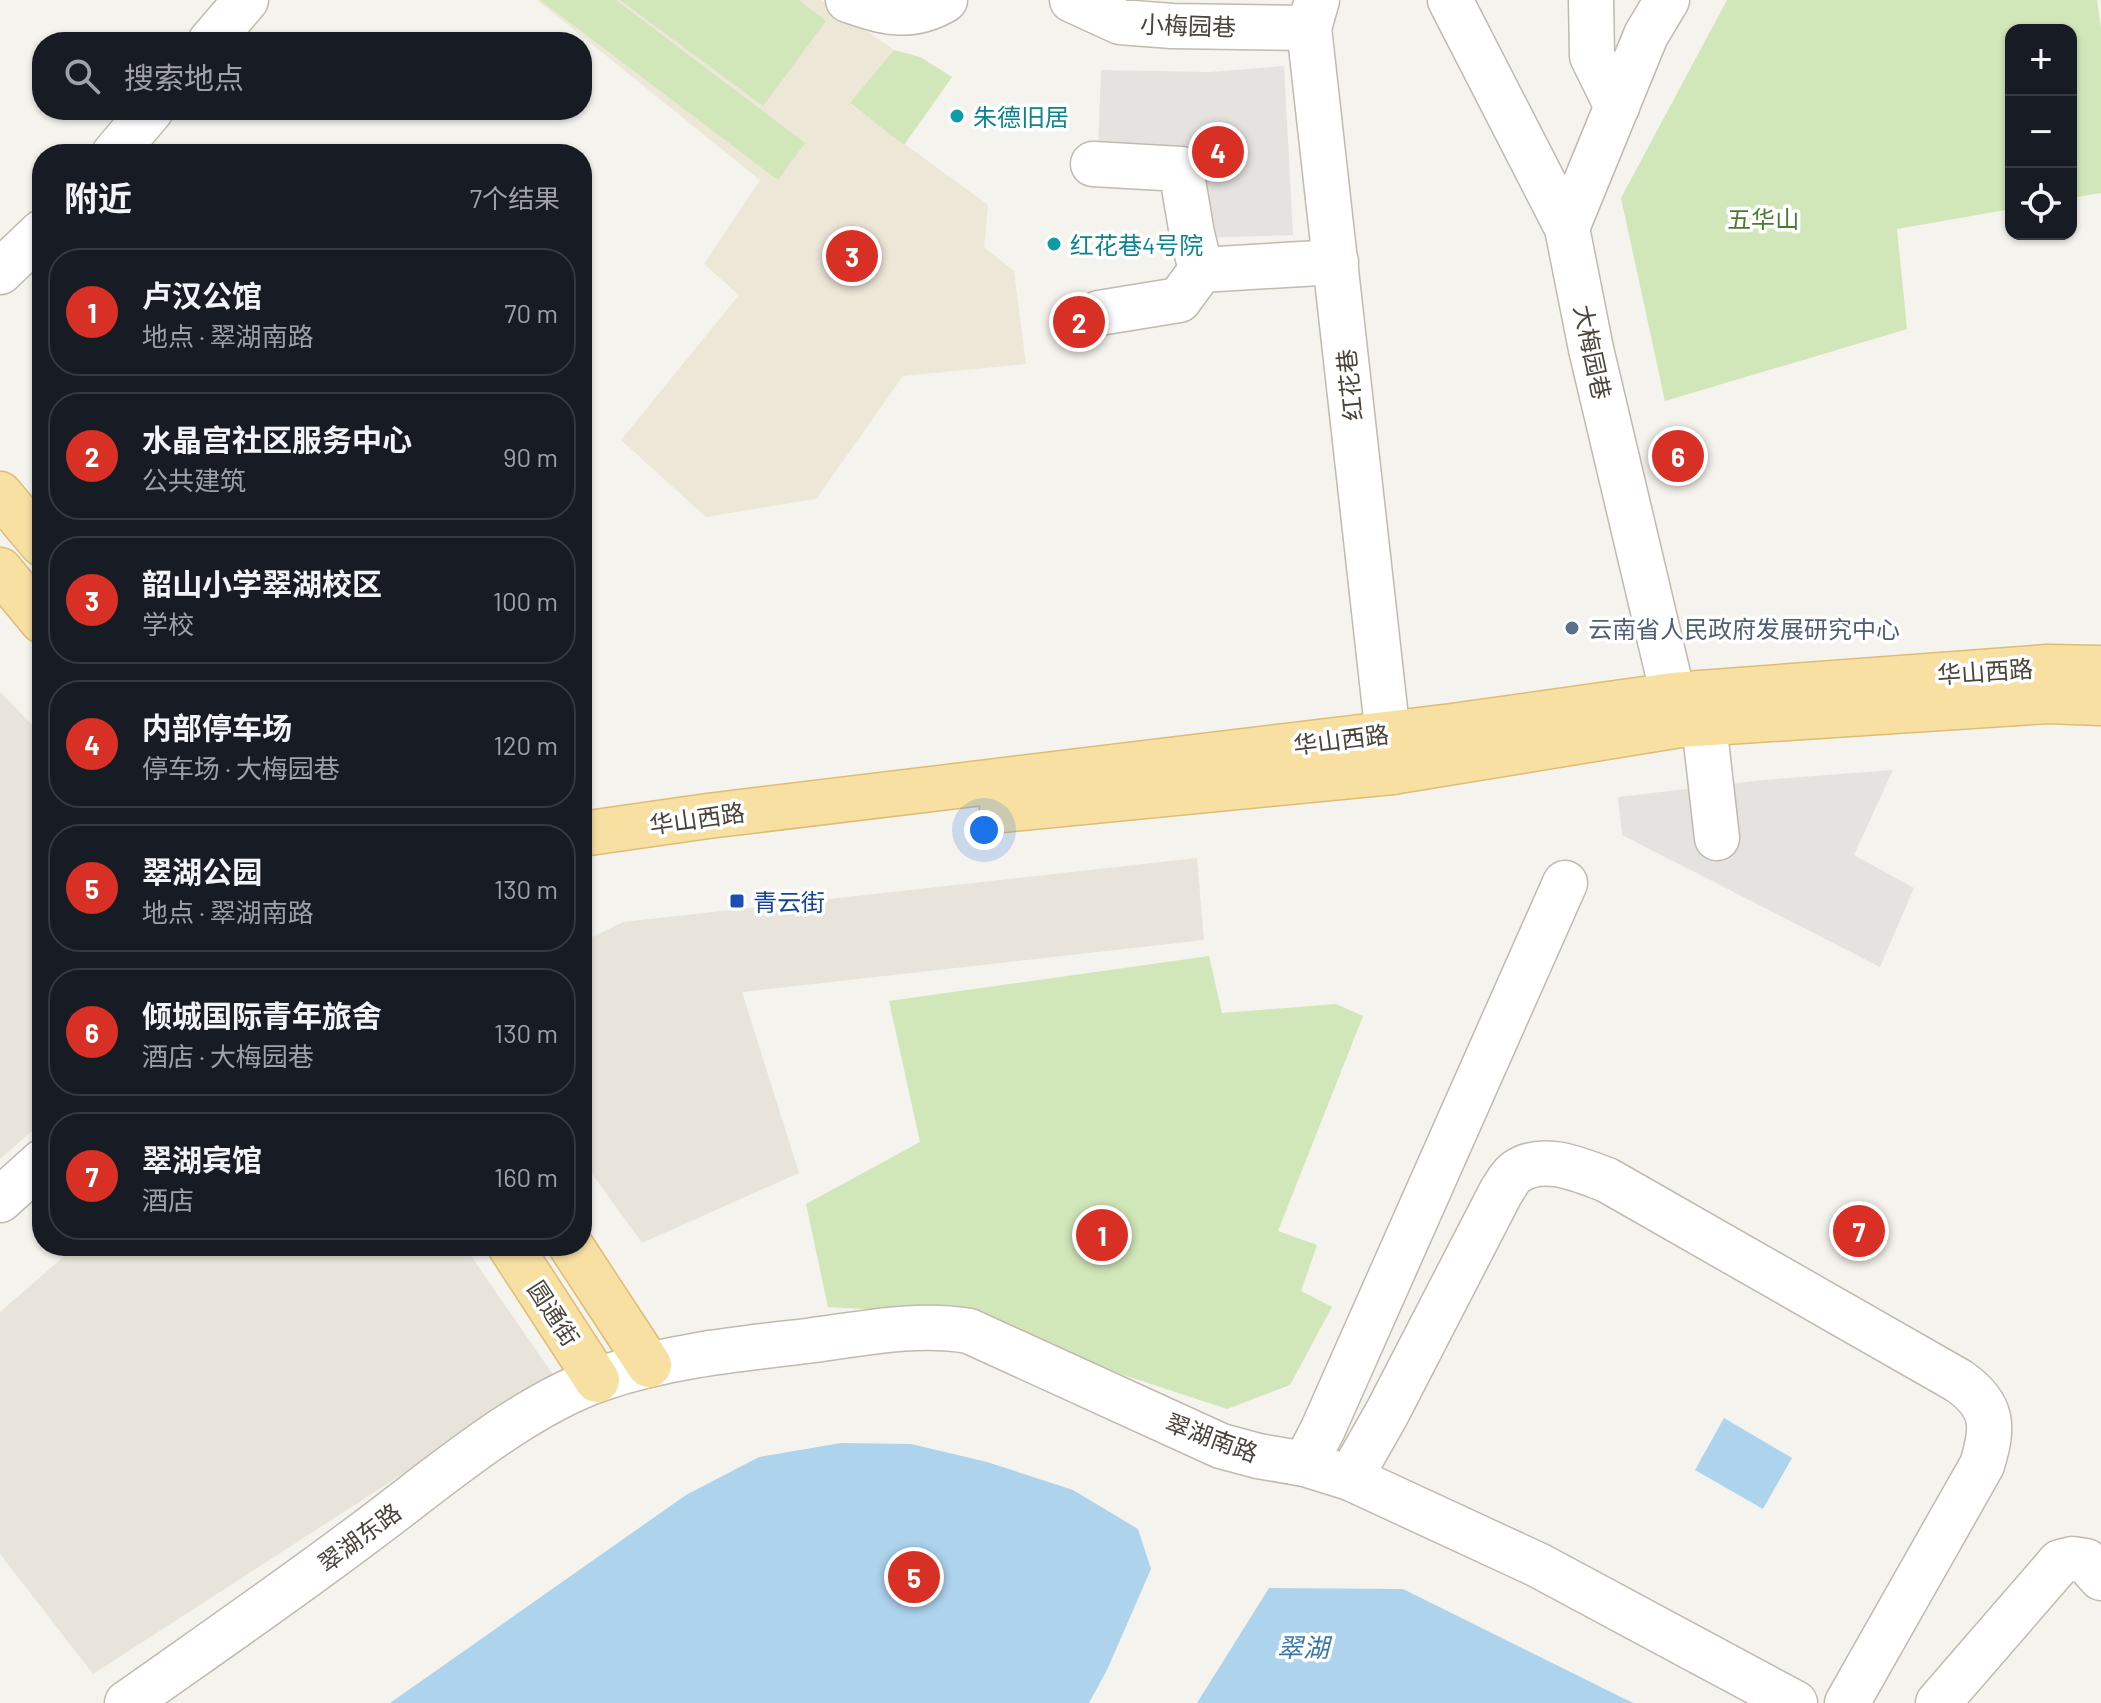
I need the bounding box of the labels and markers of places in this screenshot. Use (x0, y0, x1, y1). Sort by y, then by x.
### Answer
place label: 朱德旧居 (973, 102, 1069, 131)
marker: 朱德旧居 (948, 107, 966, 125)
pin: 4 (1192, 122, 1244, 182)
pin: 3 (826, 226, 878, 286)
place label: 红花巷4号院 (1070, 230, 1203, 259)
marker: 红花巷4号院 (1045, 235, 1063, 253)
pin: 2 (1053, 292, 1105, 352)
pin: 6 (1652, 426, 1704, 486)
place label: 云南省人民政府发展研究中心 (1588, 614, 1900, 643)
marker: 云南省人民政府发展研究中心 (1563, 619, 1581, 637)
place label: 青云街 (753, 887, 825, 916)
marker: 青云街 (728, 892, 746, 910)
pin: 7 (1833, 1201, 1885, 1261)
pin: 1 (1076, 1205, 1128, 1265)
pin: 5 (888, 1547, 940, 1607)

